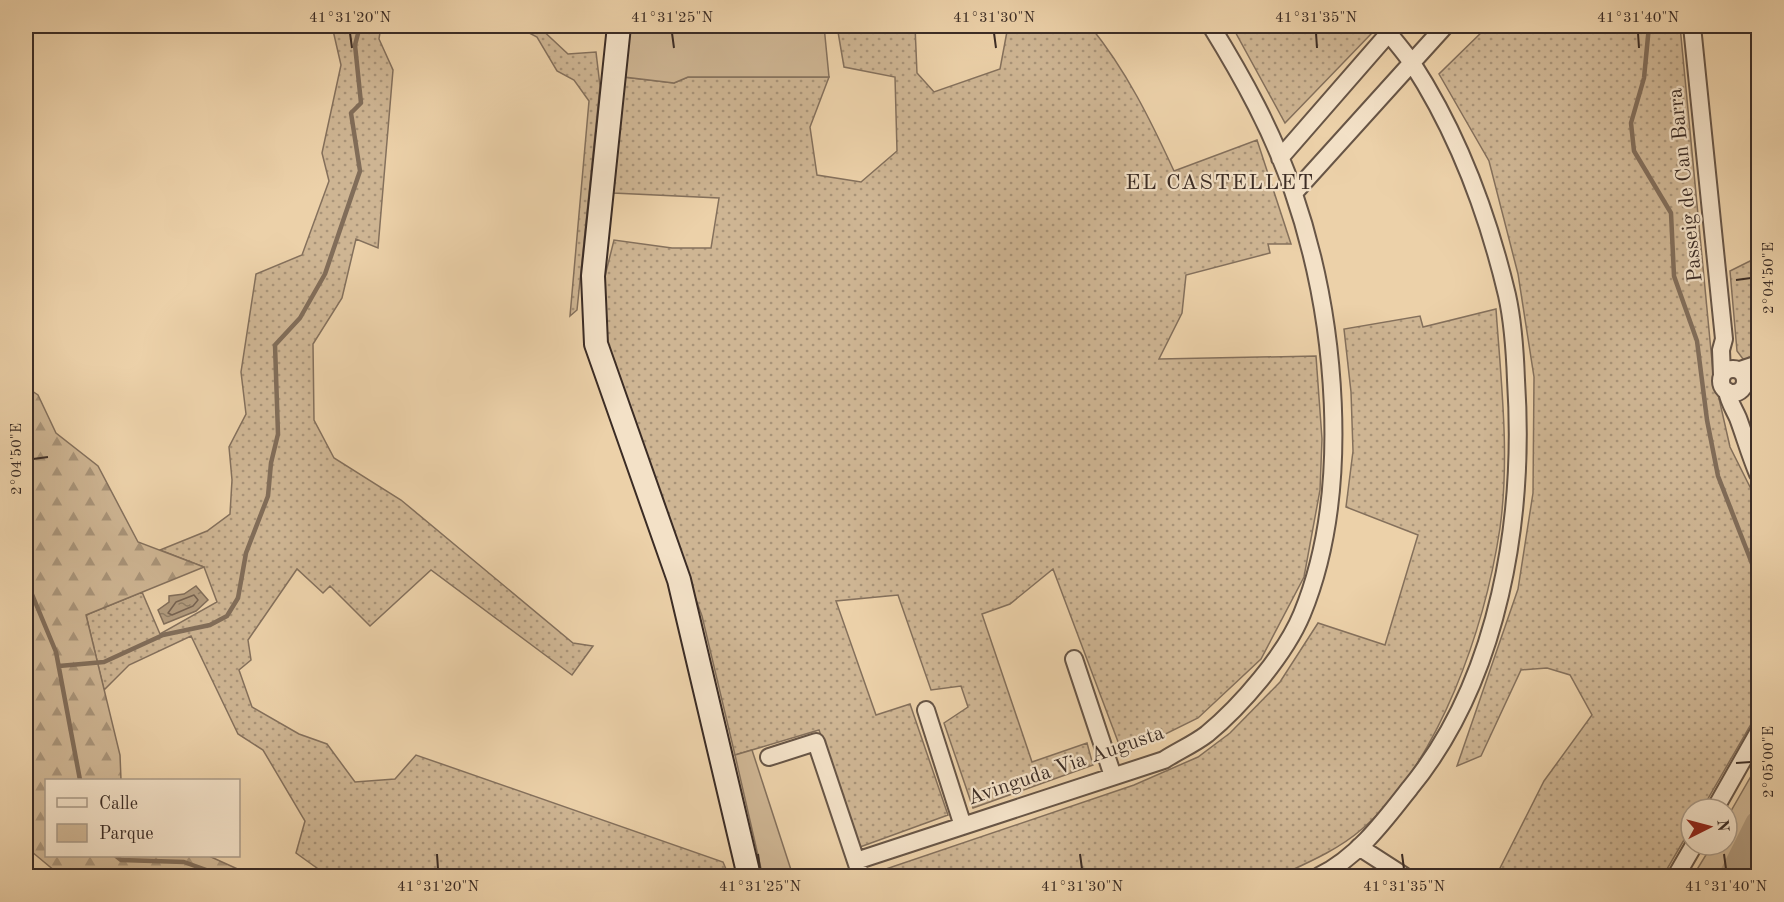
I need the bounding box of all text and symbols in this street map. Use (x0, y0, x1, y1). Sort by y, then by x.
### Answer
text: 41°31'20"N (309, 11, 391, 26)
text: 41°31'25"N (631, 11, 713, 26)
text: 41°31'30"N (953, 11, 1035, 26)
text: 41°31'35"N (1275, 11, 1357, 26)
text: 41°31'40"N (1597, 11, 1679, 26)
street label: Passeig de Can Barra (1665, 87, 1707, 283)
district label: EL CASTELLET (1125, 172, 1315, 194)
text: 2°04'50"E (1762, 242, 1777, 314)
text: 2°04'50"E (10, 423, 25, 495)
street label: Avinguda Via Augusta (965, 722, 1167, 810)
text: 2°05'00"E (1762, 726, 1777, 798)
legend (45, 779, 240, 857)
text: Calle (99, 795, 138, 813)
north arrow (1679, 797, 1739, 857)
text: N (1713, 819, 1731, 833)
text: Parque (99, 825, 154, 843)
text: 41°31'20"N (397, 880, 479, 895)
text: 41°31'25"N (719, 880, 801, 895)
text: 41°31'30"N (1041, 880, 1123, 895)
text: 41°31'35"N (1363, 880, 1445, 895)
text: 41°31'40"N (1685, 880, 1767, 895)

